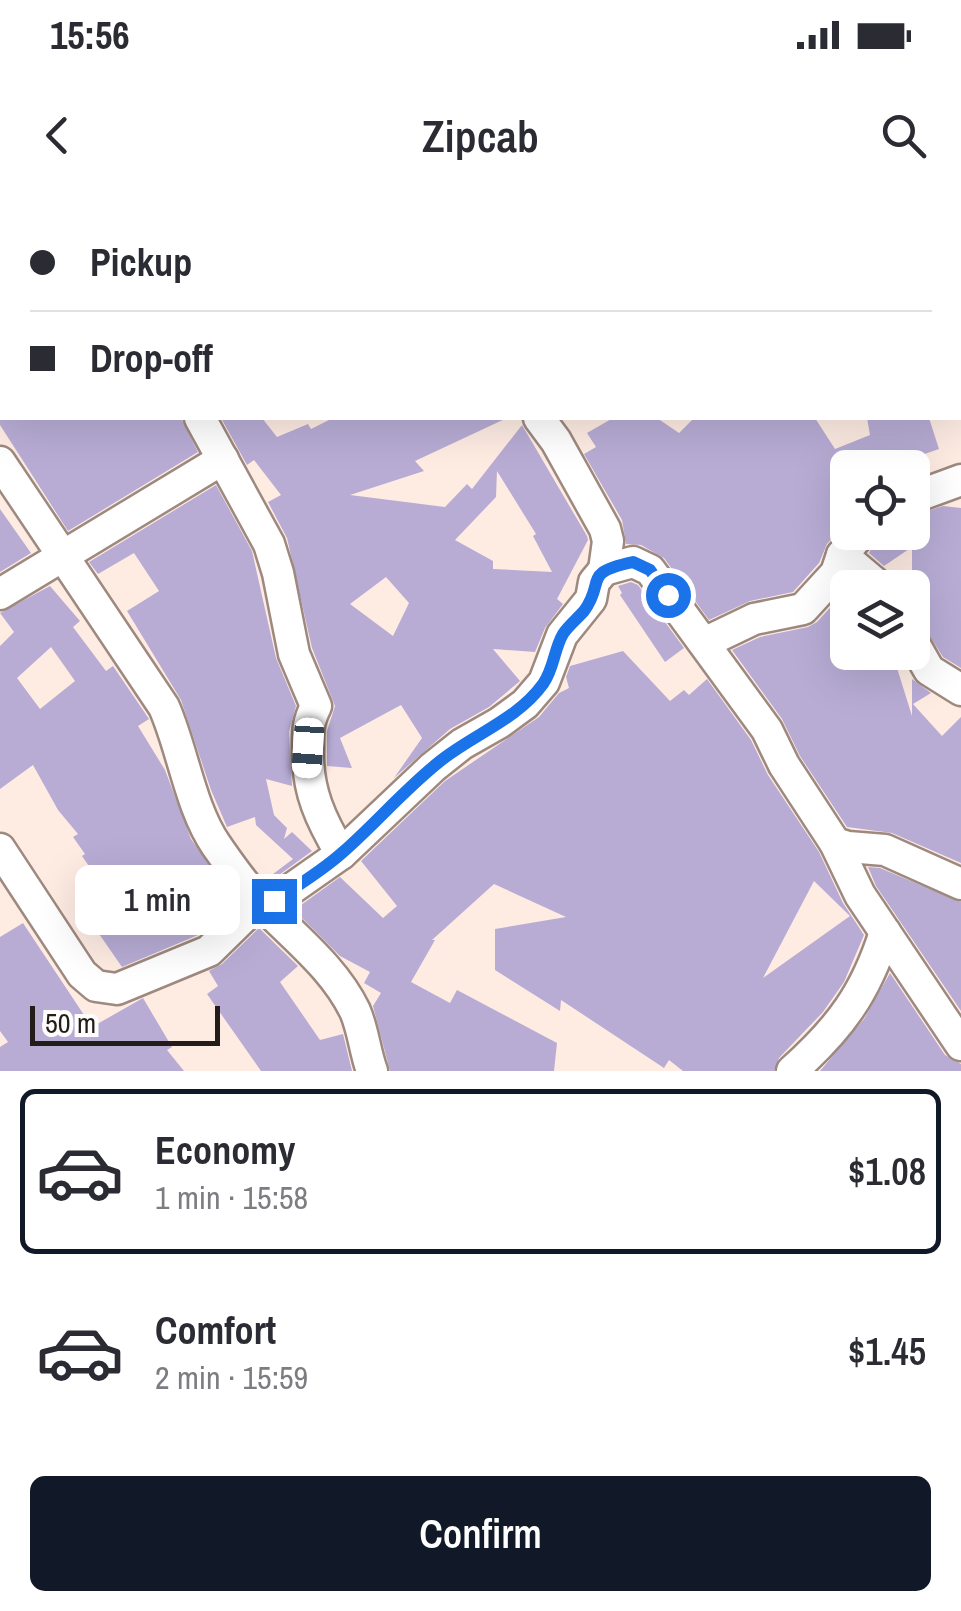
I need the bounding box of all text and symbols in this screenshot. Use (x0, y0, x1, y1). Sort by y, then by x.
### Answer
text: 15:56 (50, 10, 130, 61)
text: Zipcab (422, 105, 539, 166)
icon: back (30, 108, 85, 163)
icon: search (876, 108, 931, 163)
text: Pickup (90, 237, 192, 288)
text: Drop-off (90, 333, 213, 384)
map controls (830, 450, 930, 670)
button: locate (830, 450, 930, 550)
button: layers (830, 570, 930, 670)
route start (646, 573, 691, 618)
car (291, 717, 325, 779)
callout: 1 min (74, 866, 239, 936)
text: 1 min (124, 878, 191, 921)
route end (252, 879, 297, 924)
scale bar (30, 1001, 220, 1046)
text: 50 m (45, 1004, 96, 1042)
text: Economy (155, 1125, 295, 1176)
icon: car (35, 1127, 125, 1217)
text: $1.08 (848, 1146, 926, 1197)
text: 1 min · 15:58 (155, 1176, 308, 1219)
text: Comfort (155, 1305, 276, 1356)
icon: car (35, 1307, 125, 1397)
text: $1.45 (848, 1326, 926, 1377)
text: 2 min · 15:59 (155, 1356, 308, 1399)
button: Confirm (30, 1476, 931, 1591)

